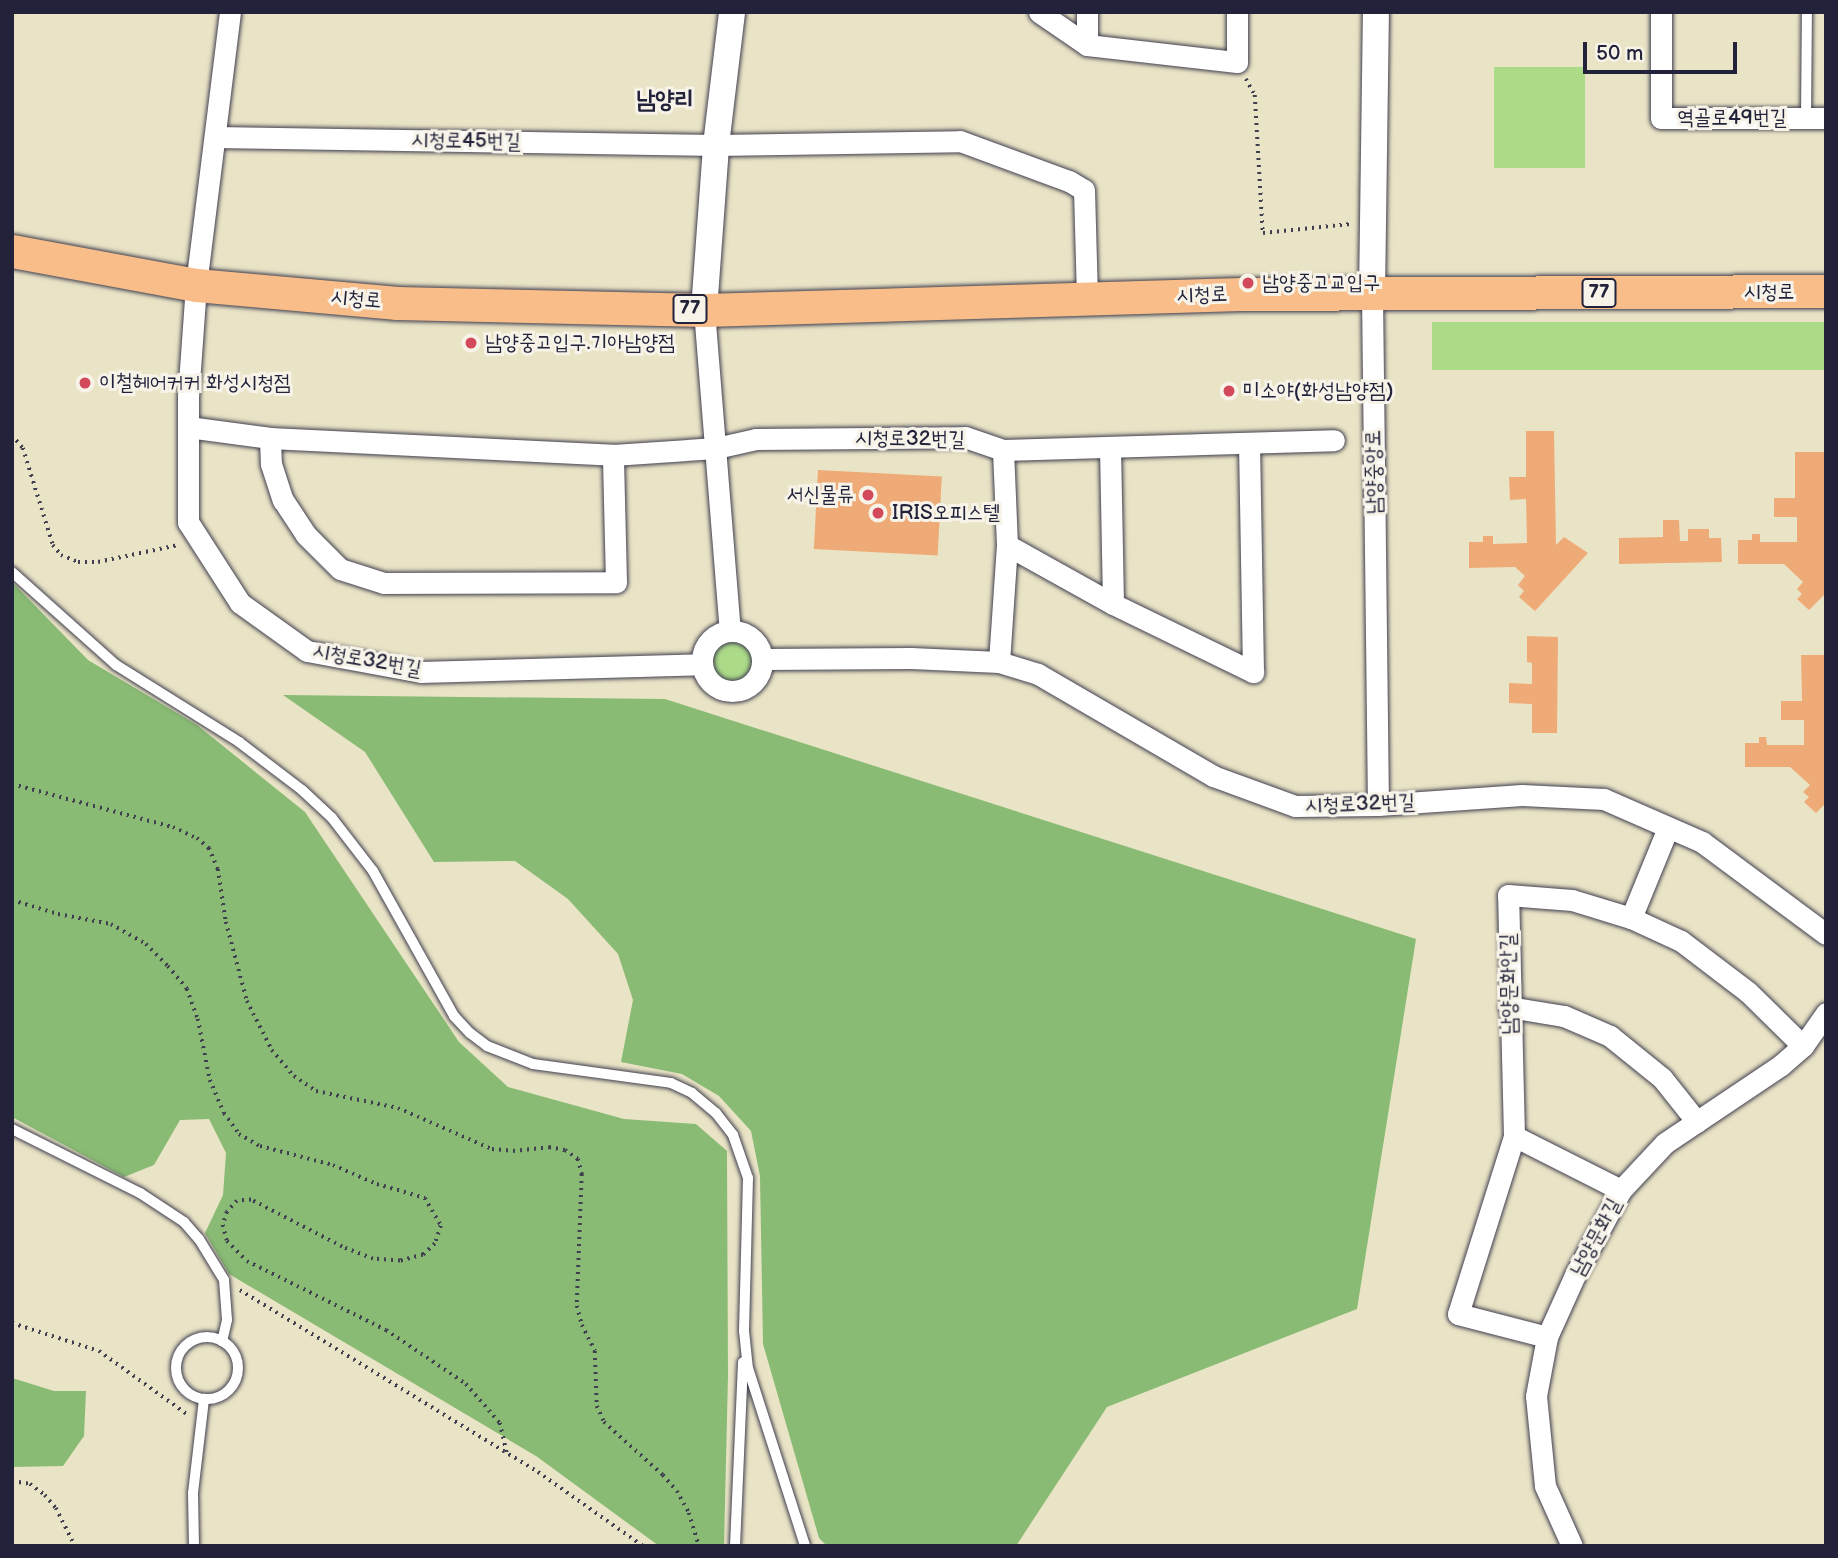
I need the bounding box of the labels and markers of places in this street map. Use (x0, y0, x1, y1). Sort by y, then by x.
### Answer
place label: 남양중고교입구 (1262, 270, 1380, 296)
marker: 남양중고교입구 (1240, 275, 1256, 291)
place label: 남양중고입구.기아남양점 (485, 330, 675, 356)
marker: 남양중고입구.기아남양점 (463, 335, 479, 351)
place label: 이철헤어커커 화성시청점 (99, 370, 291, 396)
marker: 이철헤어커커 화성시청점 (77, 375, 93, 391)
place label: 미소야(화성남양점) (1243, 378, 1394, 404)
marker: 미소야(화성남양점) (1221, 383, 1237, 399)
place label: 서신물류 (786, 482, 854, 508)
marker: 서신물류 (860, 487, 876, 503)
place label: IRIS오피스텔 (892, 500, 1000, 526)
marker: IRIS오피스텔 (870, 505, 886, 521)

